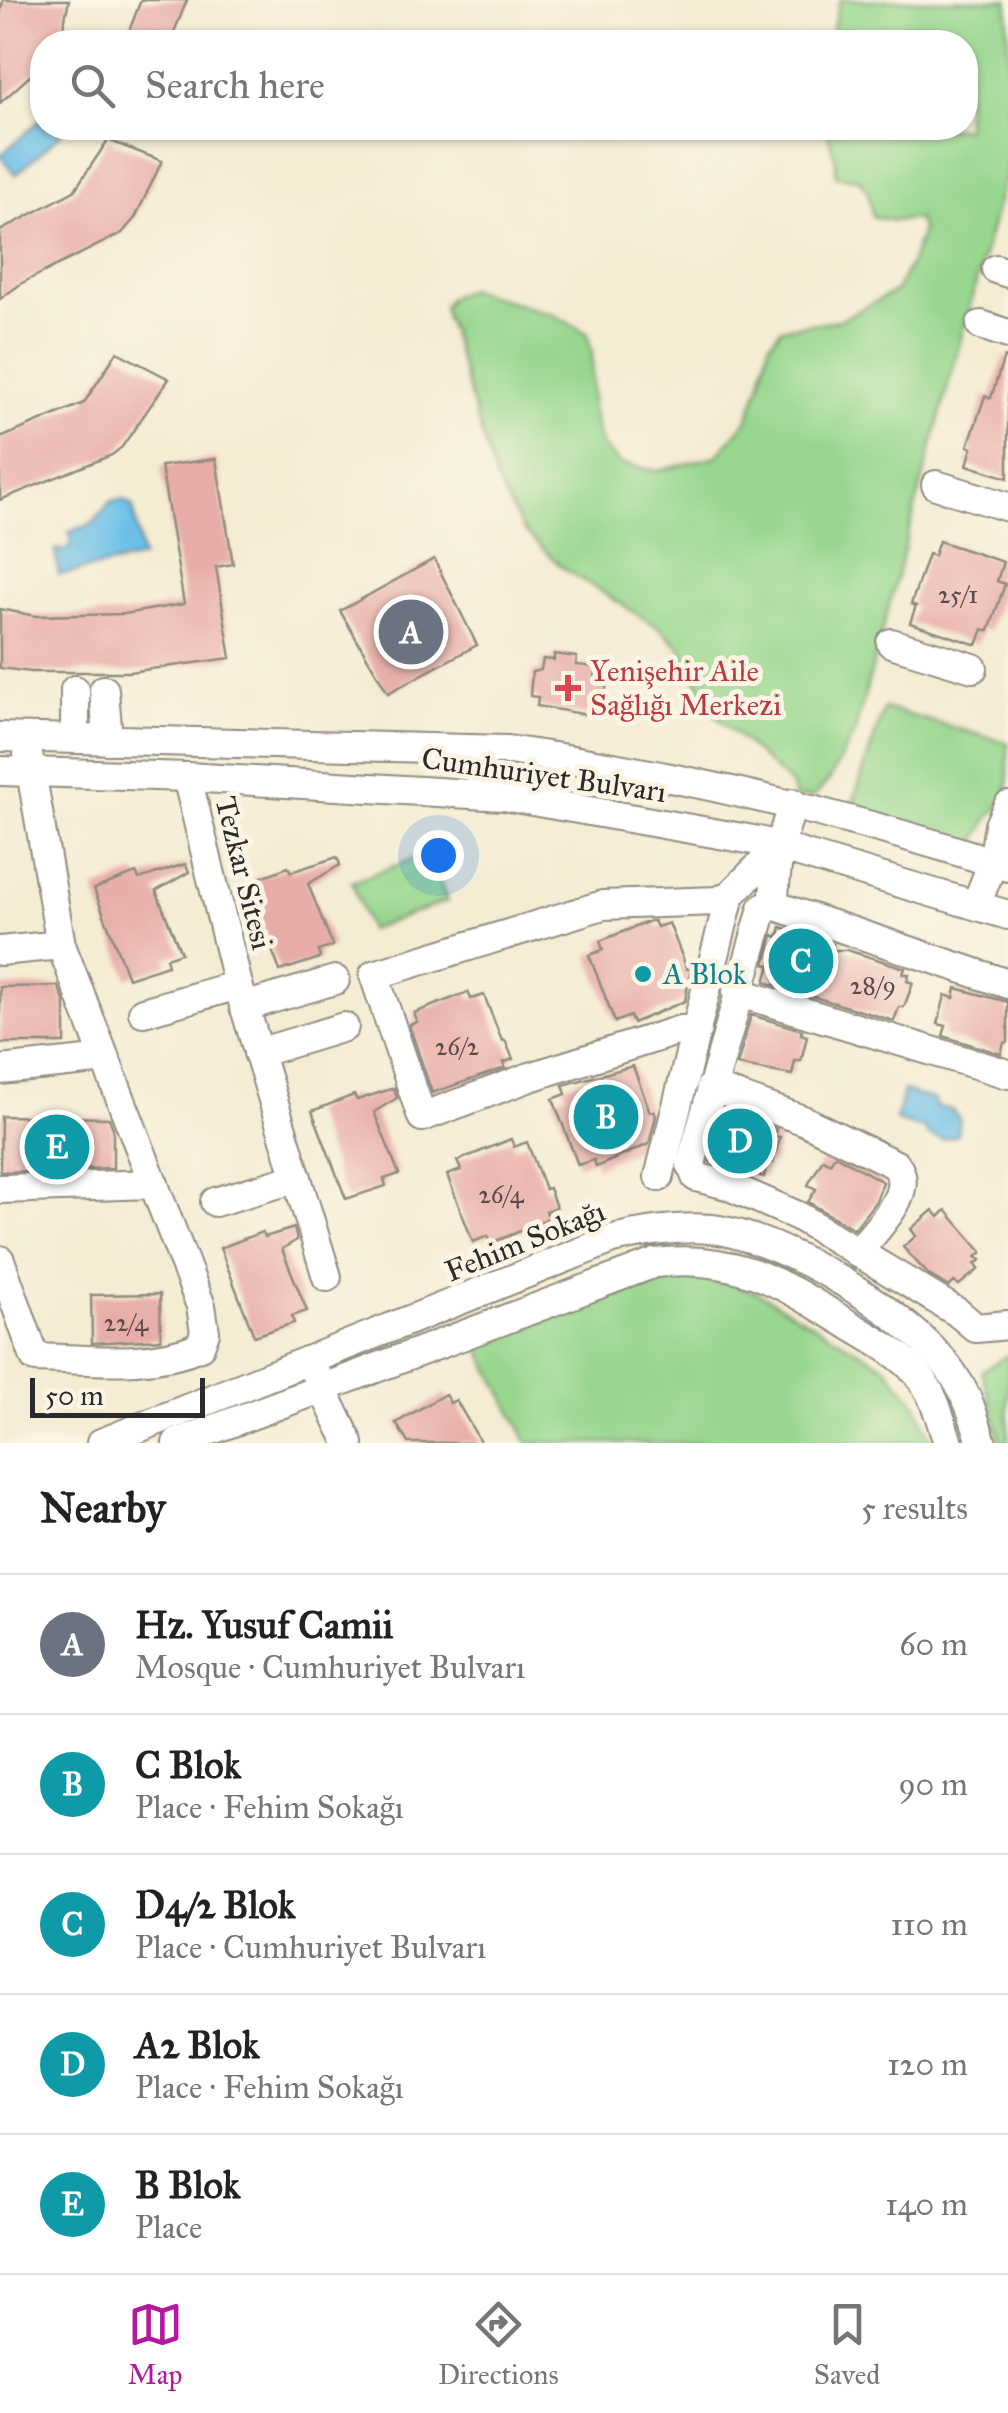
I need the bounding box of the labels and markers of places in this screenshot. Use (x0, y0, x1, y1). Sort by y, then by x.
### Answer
pin: A (378, 594, 444, 670)
place label: Yenişehir Aile Sağlığı Merkezi (590, 653, 781, 723)
marker: Yenişehir Aile Sağlığı Merkezi (555, 675, 581, 701)
pin: C (768, 924, 834, 998)
place label: A Blok (661, 956, 747, 992)
marker: A Blok (632, 963, 654, 985)
pin: B (574, 1080, 638, 1154)
pin: D (708, 1104, 772, 1178)
pin: E (24, 1110, 90, 1184)

